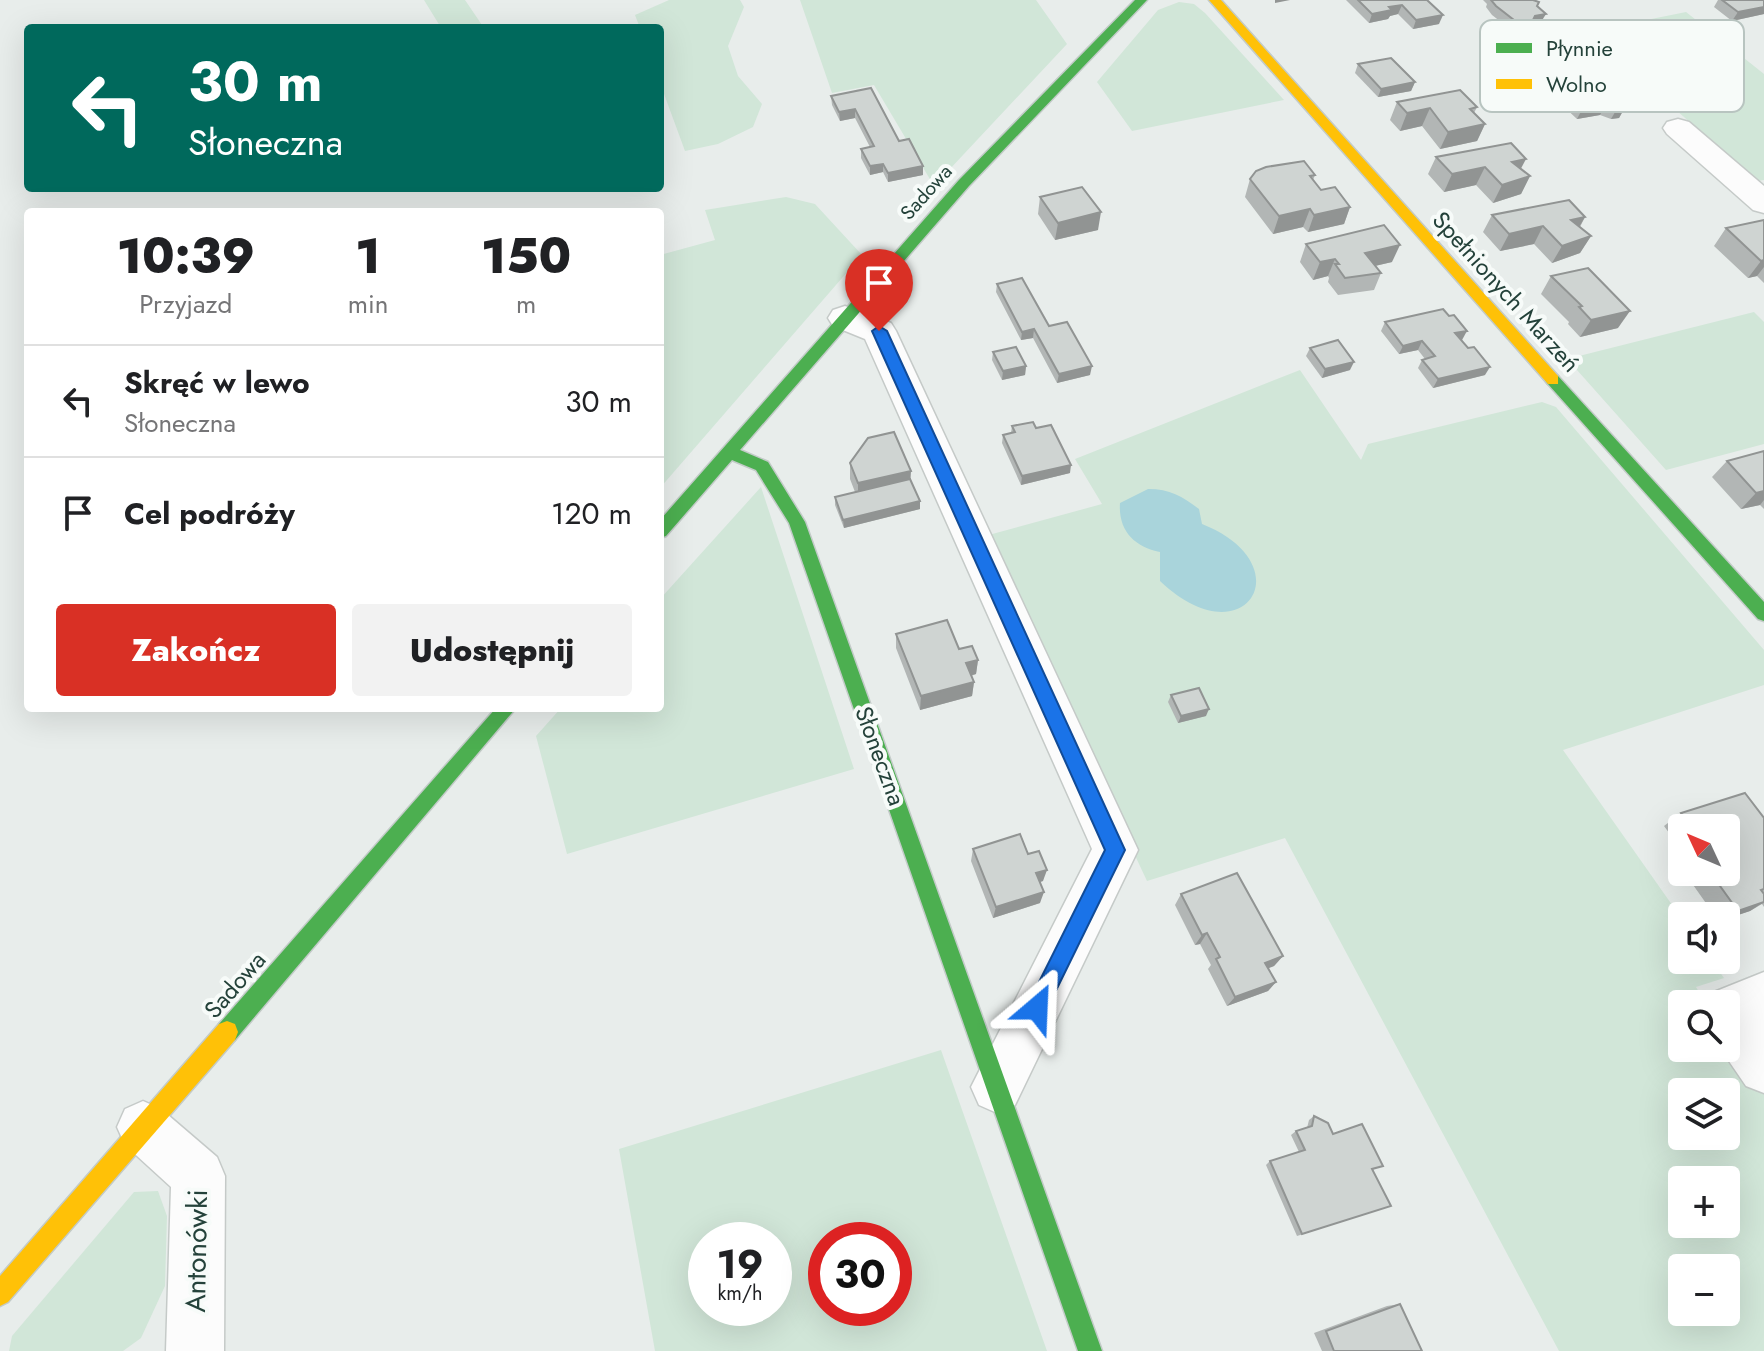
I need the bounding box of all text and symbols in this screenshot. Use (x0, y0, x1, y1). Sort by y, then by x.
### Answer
legend (1480, 20, 1744, 112)
text: Płynnie (1546, 32, 1613, 64)
text: 30 m (188, 41, 323, 122)
icon: left (56, 56, 160, 160)
text: Wolno (1546, 68, 1607, 100)
text: Słoneczna (188, 116, 343, 168)
street label: Sadowa (894, 158, 959, 226)
street label: Spełnionych Marzeń (1424, 203, 1588, 380)
text: 10:39 (117, 222, 255, 291)
text: 1 (355, 222, 381, 291)
text: 150 (481, 222, 571, 291)
pin (845, 249, 913, 331)
icon: arrive (857, 261, 901, 305)
text: Przyjazd (139, 285, 232, 323)
text: min (348, 285, 388, 323)
text: m (516, 285, 536, 323)
text: Skręć w lewo (124, 361, 310, 404)
icon: left (56, 379, 100, 423)
text: 30 m (565, 380, 632, 423)
text: Słoneczna (124, 404, 236, 442)
icon: arrive (56, 491, 100, 535)
text: Cel podróży (124, 492, 295, 535)
text: 120 m (551, 492, 632, 535)
button: Zakończ (56, 604, 336, 696)
button: Udostępnij (352, 604, 632, 696)
street label: Słoneczna (846, 701, 915, 810)
north arrow (1668, 814, 1740, 886)
map controls (1668, 814, 1740, 1326)
button: sound (1668, 902, 1740, 974)
street label: Sadowa (196, 943, 274, 1026)
position arrow (995, 966, 1079, 1050)
button: search (1668, 990, 1740, 1062)
button: layers (1668, 1078, 1740, 1150)
button: + (1668, 1166, 1740, 1238)
street label: Antonówki (175, 1189, 218, 1313)
speed limit sign: 30 (808, 1222, 912, 1326)
text: 19 (716, 1235, 764, 1293)
button: − (1668, 1254, 1740, 1326)
text: km/h (717, 1279, 763, 1308)

